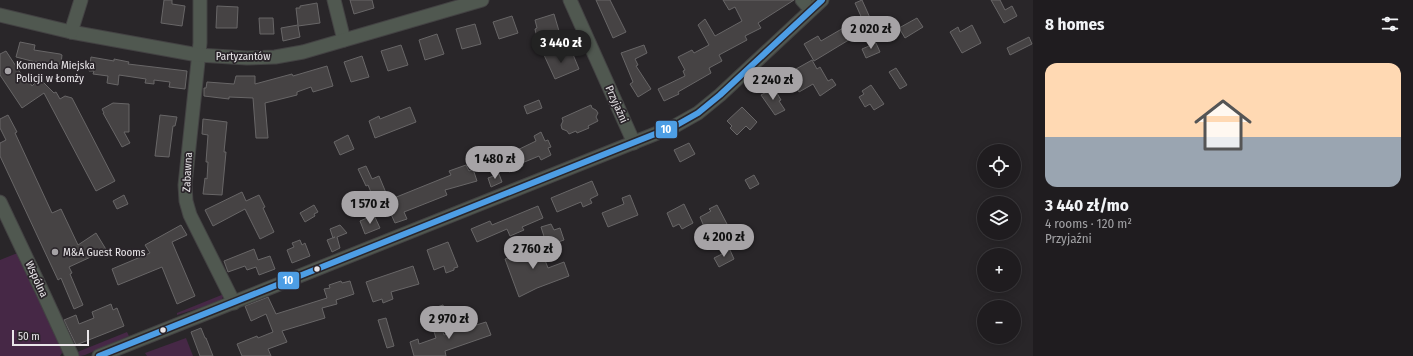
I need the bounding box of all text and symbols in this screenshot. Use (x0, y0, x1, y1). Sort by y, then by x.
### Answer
icon: filters (1379, 13, 1401, 35)
text: 8 homes (1045, 14, 1105, 35)
pin: 2 020 zł (830, 16, 912, 50)
text: 2 020 zł (850, 21, 892, 36)
pin: 3 440 zł (520, 30, 602, 64)
text: 3 440 zł (540, 35, 582, 50)
street label: Partyzantów (216, 50, 270, 63)
place label: Komenda Miejska Policji w Łomży (16, 59, 95, 85)
marker: Komenda Miejska Policji w Łomży (3, 66, 13, 76)
pin: 2 240 zł (732, 67, 814, 101)
text: 2 240 zł (753, 72, 793, 87)
street label: Przyjaźni (603, 83, 631, 125)
icon: home (1187, 89, 1259, 161)
line badge: 10 (655, 120, 678, 139)
text: 10 (661, 123, 671, 136)
map controls (977, 144, 1021, 344)
button: locate (977, 144, 1021, 188)
pin: 1 480 zł (454, 146, 536, 180)
text: 1 480 zł (474, 151, 516, 166)
street label: Zabawna (180, 152, 195, 192)
pin: 1 570 zł (329, 191, 411, 225)
text: 3 440 zł/mo (1045, 195, 1129, 216)
text: 1 570 zł (350, 196, 390, 211)
button: layers (977, 196, 1021, 240)
text: 4 rooms · 120 m² (1045, 216, 1132, 231)
pin: 4 200 zł (683, 224, 765, 258)
text: 4 200 zł (703, 229, 745, 244)
text: Przyjaźni (1045, 231, 1092, 246)
pin: 2 760 zł (492, 236, 574, 270)
text: 2 760 zł (513, 241, 553, 256)
place label: M&A Guest Rooms (63, 246, 146, 259)
marker: M&A Guest Rooms (50, 247, 60, 257)
button: + (977, 248, 1021, 292)
street label: Wspólna (23, 259, 51, 299)
unlabelled marker (312, 264, 322, 274)
line badge: 10 (277, 271, 300, 290)
text: 10 (283, 274, 293, 287)
button: − (977, 300, 1021, 344)
pin: 2 970 zł (408, 306, 490, 340)
text: 2 970 zł (429, 311, 469, 326)
unlabelled marker (158, 325, 168, 335)
scale bar (12, 328, 89, 347)
text: 50 m (18, 330, 40, 343)

